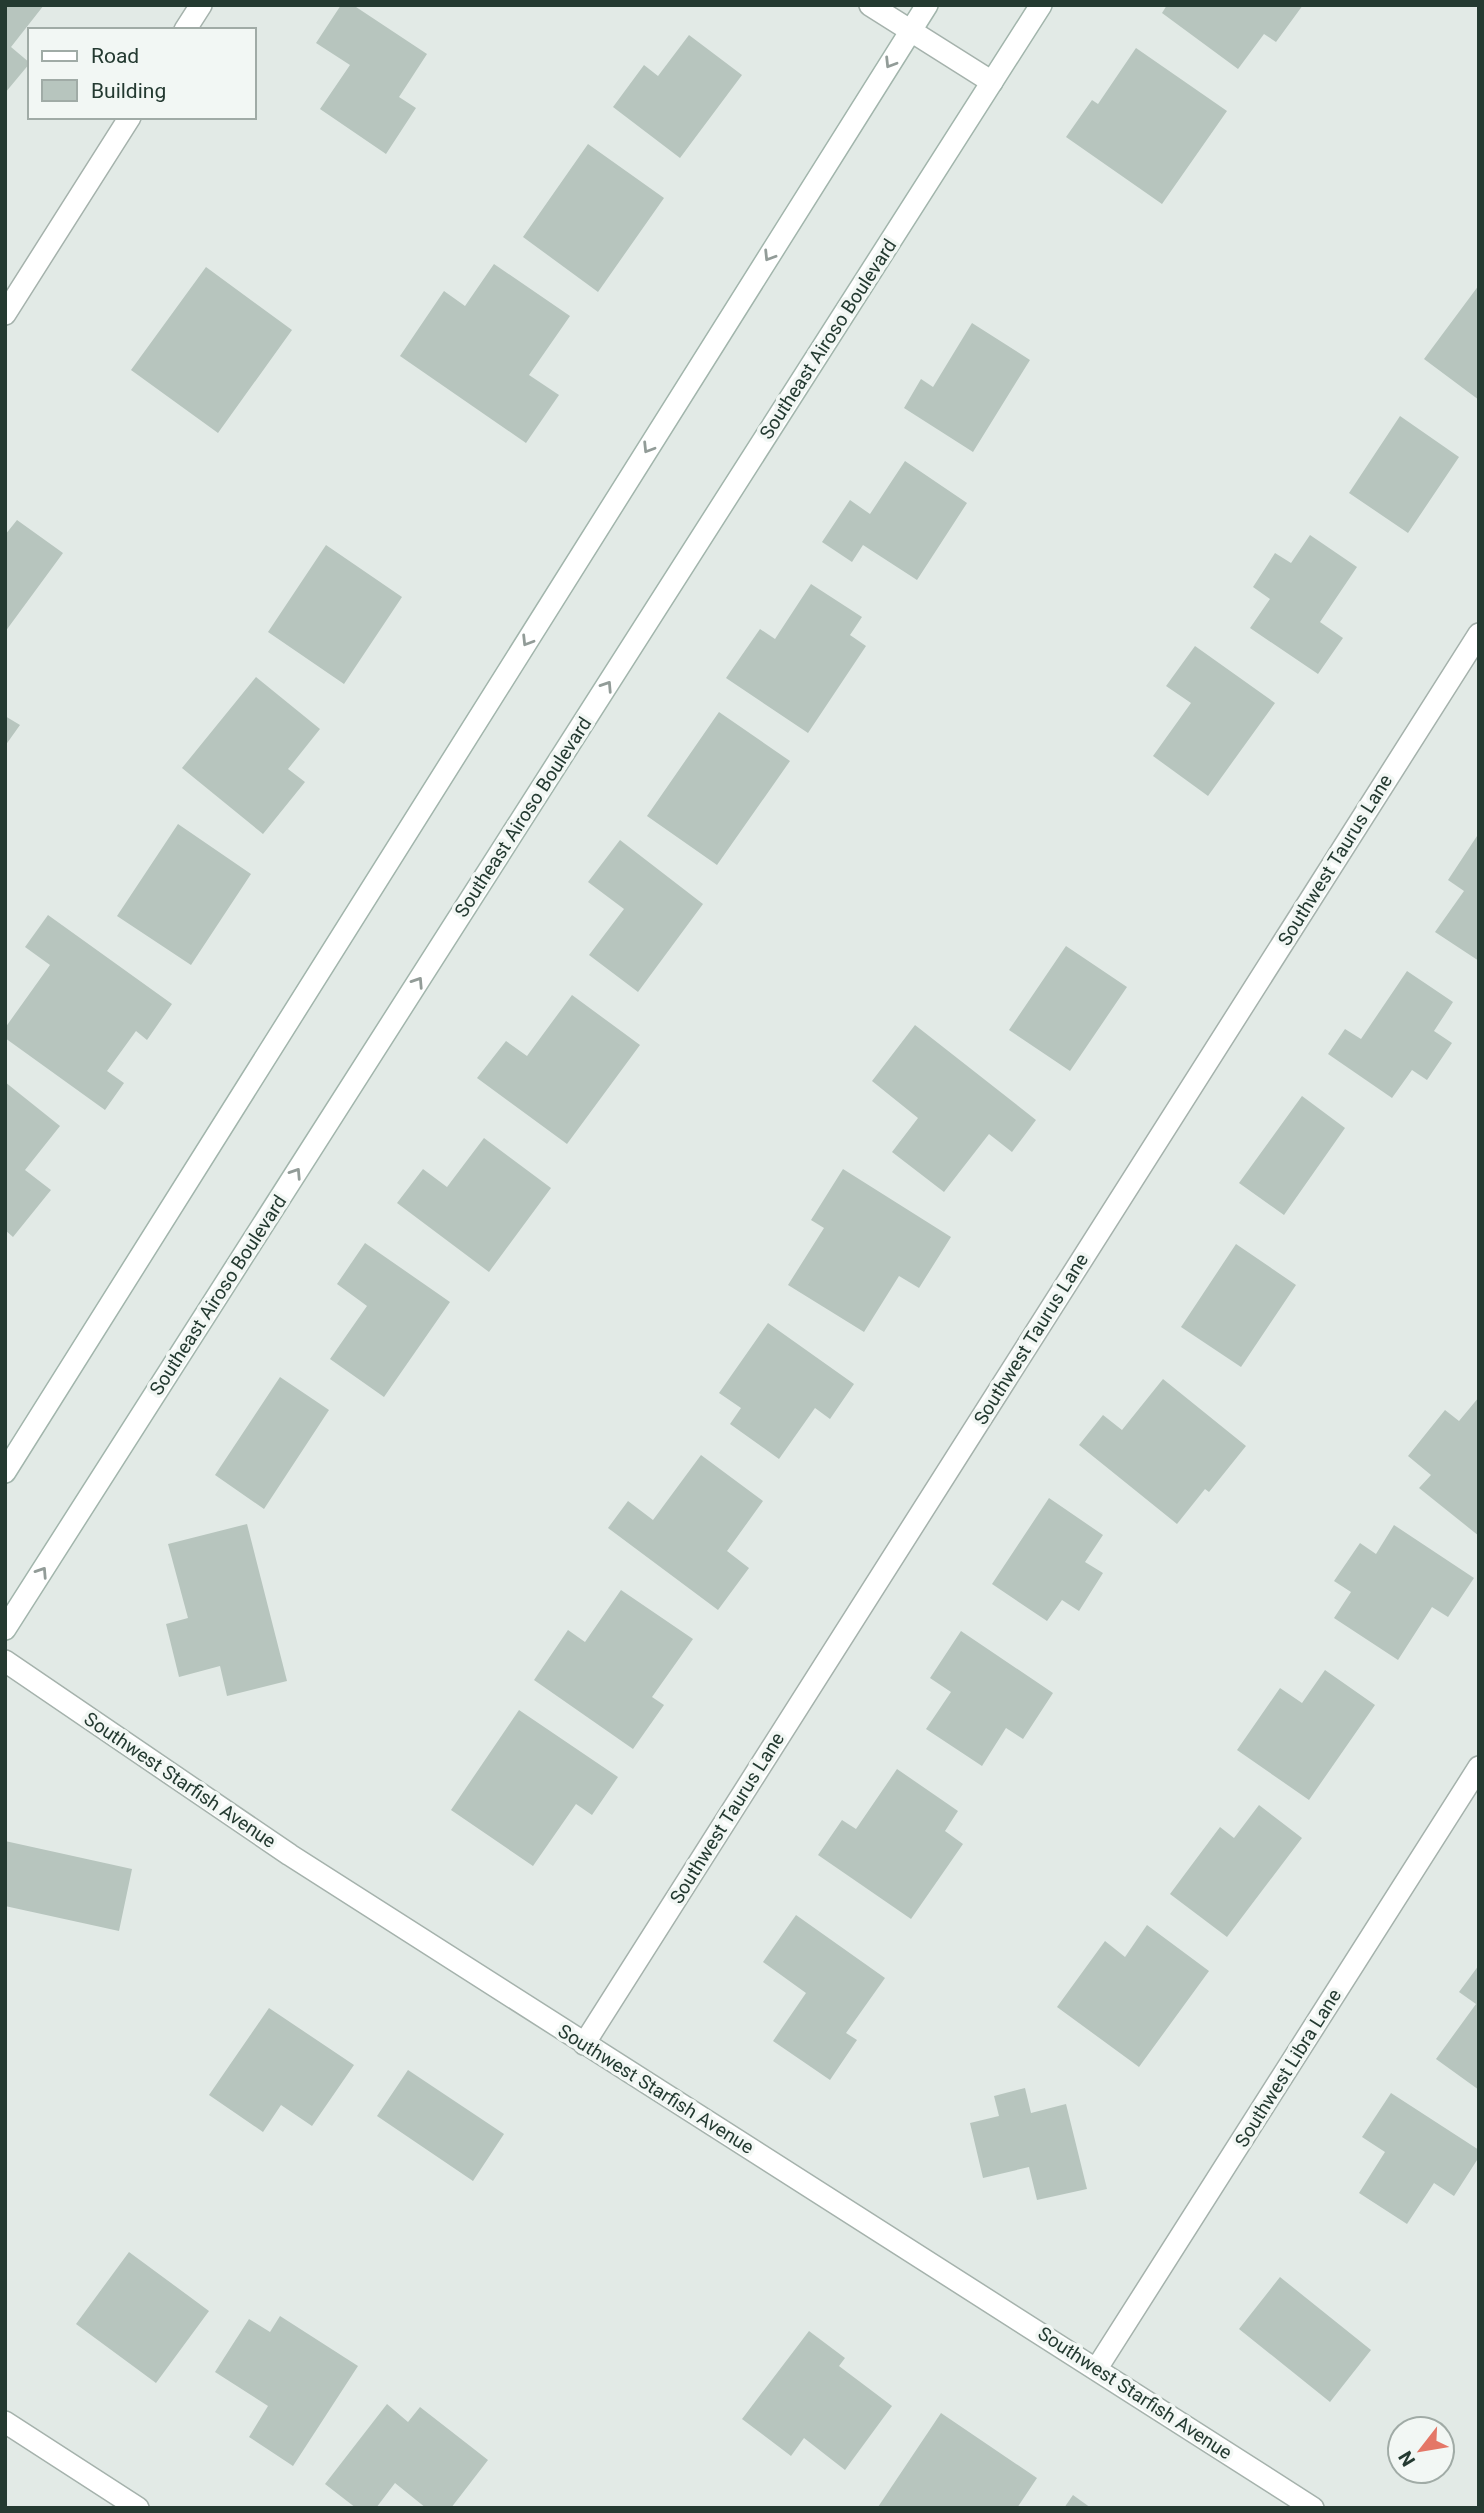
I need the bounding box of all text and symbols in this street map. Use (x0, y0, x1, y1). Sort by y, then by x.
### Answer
legend (28, 28, 256, 119)
text: Road (91, 44, 139, 68)
one-way arrow (886, 55, 899, 68)
text: Building (91, 79, 166, 103)
street label: Southeast Airoso Boulevard (755, 235, 901, 443)
one-way arrow (765, 248, 778, 261)
one-way arrow (644, 441, 657, 454)
one-way arrow (523, 633, 536, 646)
one-way arrow (598, 681, 611, 694)
street label: Southeast Airoso Boulevard (450, 713, 596, 921)
street label: Southwest Taurus Lane (1273, 770, 1397, 950)
one-way arrow (410, 976, 423, 989)
one-way arrow (288, 1168, 301, 1181)
street label: Southeast Airoso Boulevard (145, 1191, 291, 1399)
street label: Southwest Taurus Lane (969, 1249, 1093, 1429)
one-way arrow (34, 1566, 47, 1579)
street label: Southwest Starfish Avenue (80, 1707, 280, 1853)
street label: Southwest Taurus Lane (665, 1728, 789, 1908)
street label: Southwest Libra Lane (1230, 1985, 1346, 2151)
street label: Southwest Starfish Avenue (554, 2019, 758, 2159)
street label: Southwest Starfish Avenue (1034, 2322, 1236, 2464)
north arrow (1386, 2415, 1456, 2485)
text: N (1394, 2447, 1420, 2470)

